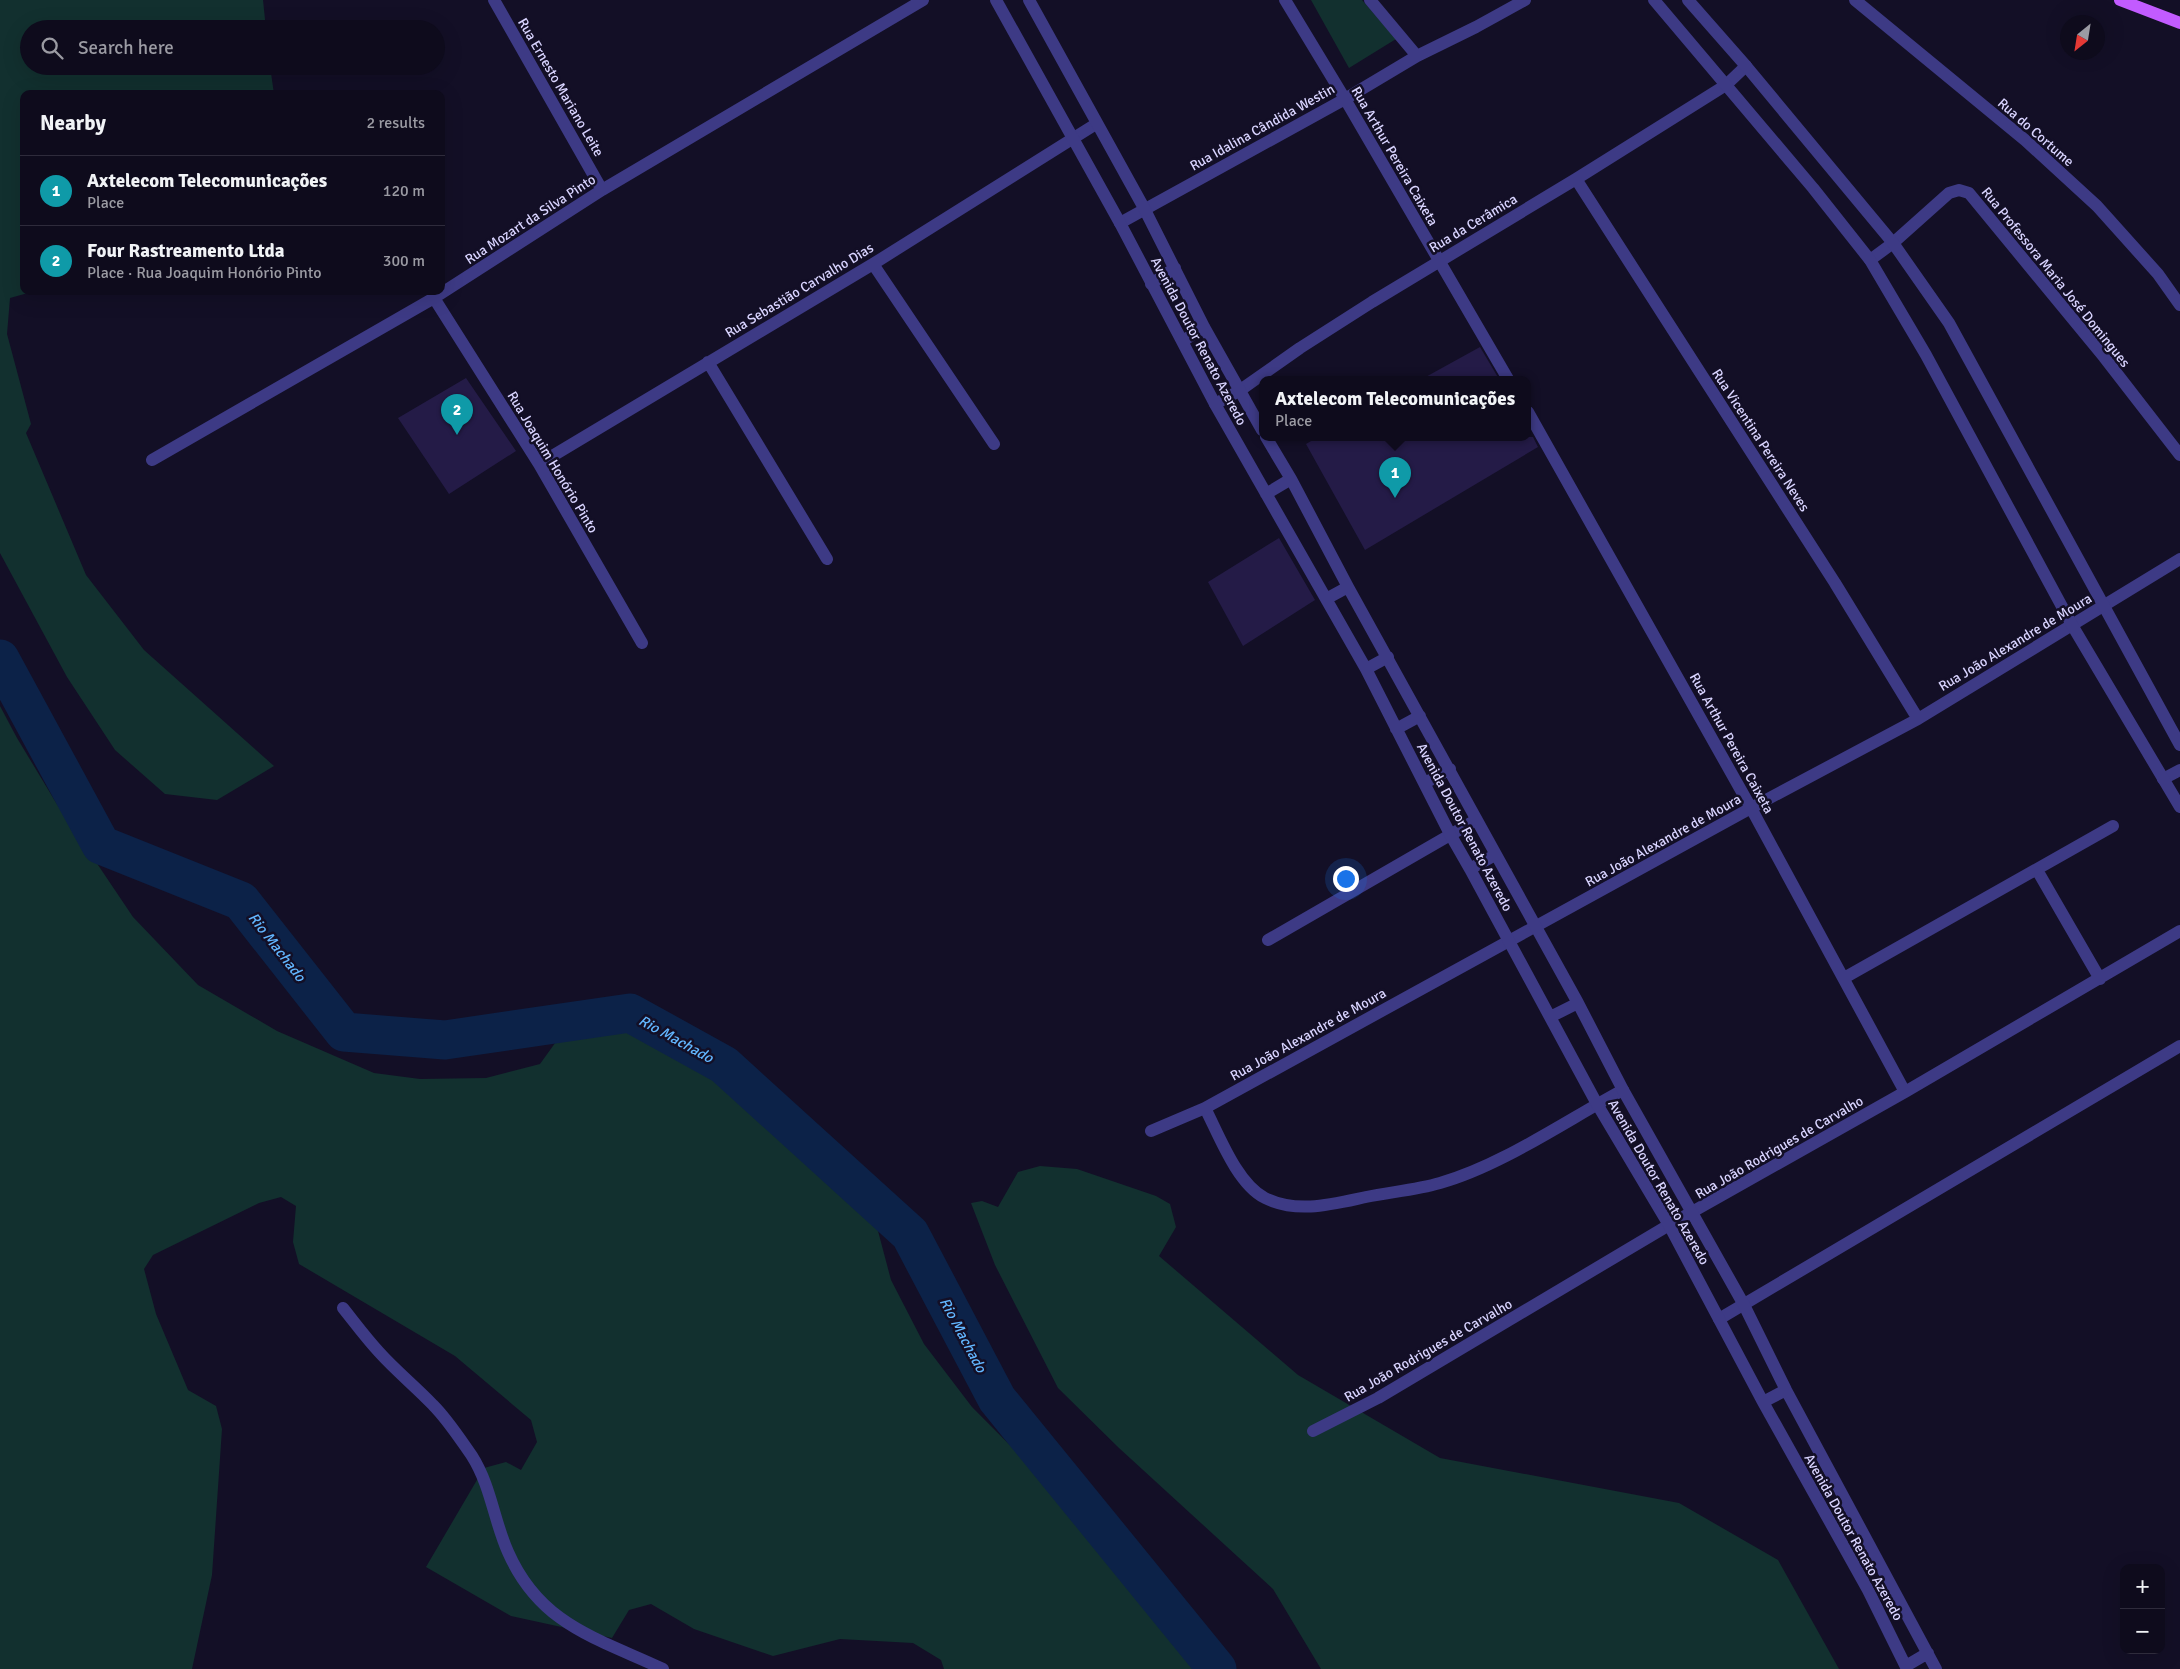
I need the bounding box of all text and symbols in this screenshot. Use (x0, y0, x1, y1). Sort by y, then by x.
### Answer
street label: Rua Ernesto Mariano Leite (514, 15, 607, 160)
north arrow (2060, 15, 2105, 60)
search box (20, 20, 445, 75)
icon: search (38, 34, 66, 62)
text: Search here (78, 36, 174, 60)
street label: Rua Idalina Cândida Westin (1187, 80, 1338, 174)
street label: Rua Arthur Pereira Caixeta (1348, 83, 1441, 229)
street label: Rua do Cortume (1994, 95, 2077, 170)
text: Nearby (40, 110, 106, 136)
text: 2 results (366, 113, 425, 133)
text: Axtelecom Telecomunicações (87, 169, 327, 193)
street label: Rua Mozart da Silva Pinto (462, 171, 599, 268)
text: 1 (52, 181, 60, 201)
text: 120 m (383, 181, 425, 201)
street label: Rua Professora Maria José Domingues (1978, 184, 2134, 371)
street label: Rua da Cerâmica (1426, 190, 1520, 256)
text: Place (87, 193, 124, 213)
text: Four Rastreamento Ltda (87, 239, 285, 263)
street label: Rua Sebastião Carvalho Dias (722, 239, 877, 342)
text: 2 (52, 251, 60, 271)
text: 300 m (383, 251, 425, 271)
street label: Avenida Doutor Renato Azeredo (1147, 254, 1250, 428)
text: Place · Rua Joaquim Honório Pinto (87, 263, 322, 283)
street label: Rua Vicentina Pereira Neves (1708, 366, 1813, 515)
popup (1259, 376, 1531, 441)
text: Axtelecom Telecomunicações (1275, 387, 1515, 411)
street label: Rua Joaquim Honório Pinto (504, 388, 602, 536)
pin: 2 (441, 394, 473, 435)
text: Place (1275, 411, 1312, 431)
pin: 1 (1379, 457, 1411, 498)
street label: Rua João Alexandre de Moura (1936, 590, 2095, 695)
street label: Rua Arthur Pereira Caixeta (1686, 670, 1777, 817)
street label: Avenida Doutor Renato Azeredo (1413, 740, 1516, 914)
street label: Rua João Alexandre de Moura (1582, 790, 1744, 890)
your location (1333, 866, 1359, 892)
water label: Rio Machado (245, 909, 310, 986)
street label: Rua João Alexandre de Moura (1227, 984, 1389, 1084)
water label: Rio Machado (636, 1011, 717, 1067)
street label: Rua João Rodrigues de Carvalho (1692, 1092, 1866, 1203)
street label: Avenida Doutor Renato Azeredo (1604, 1097, 1713, 1268)
water label: Rio Machado (936, 1294, 991, 1377)
street label: Rua João Rodrigues de Carvalho (1341, 1295, 1515, 1406)
street label: Avenida Doutor Renato Azeredo (1801, 1451, 1907, 1624)
map controls (2120, 1564, 2165, 1654)
button: + (2120, 1564, 2165, 1609)
button: − (2120, 1609, 2165, 1654)

